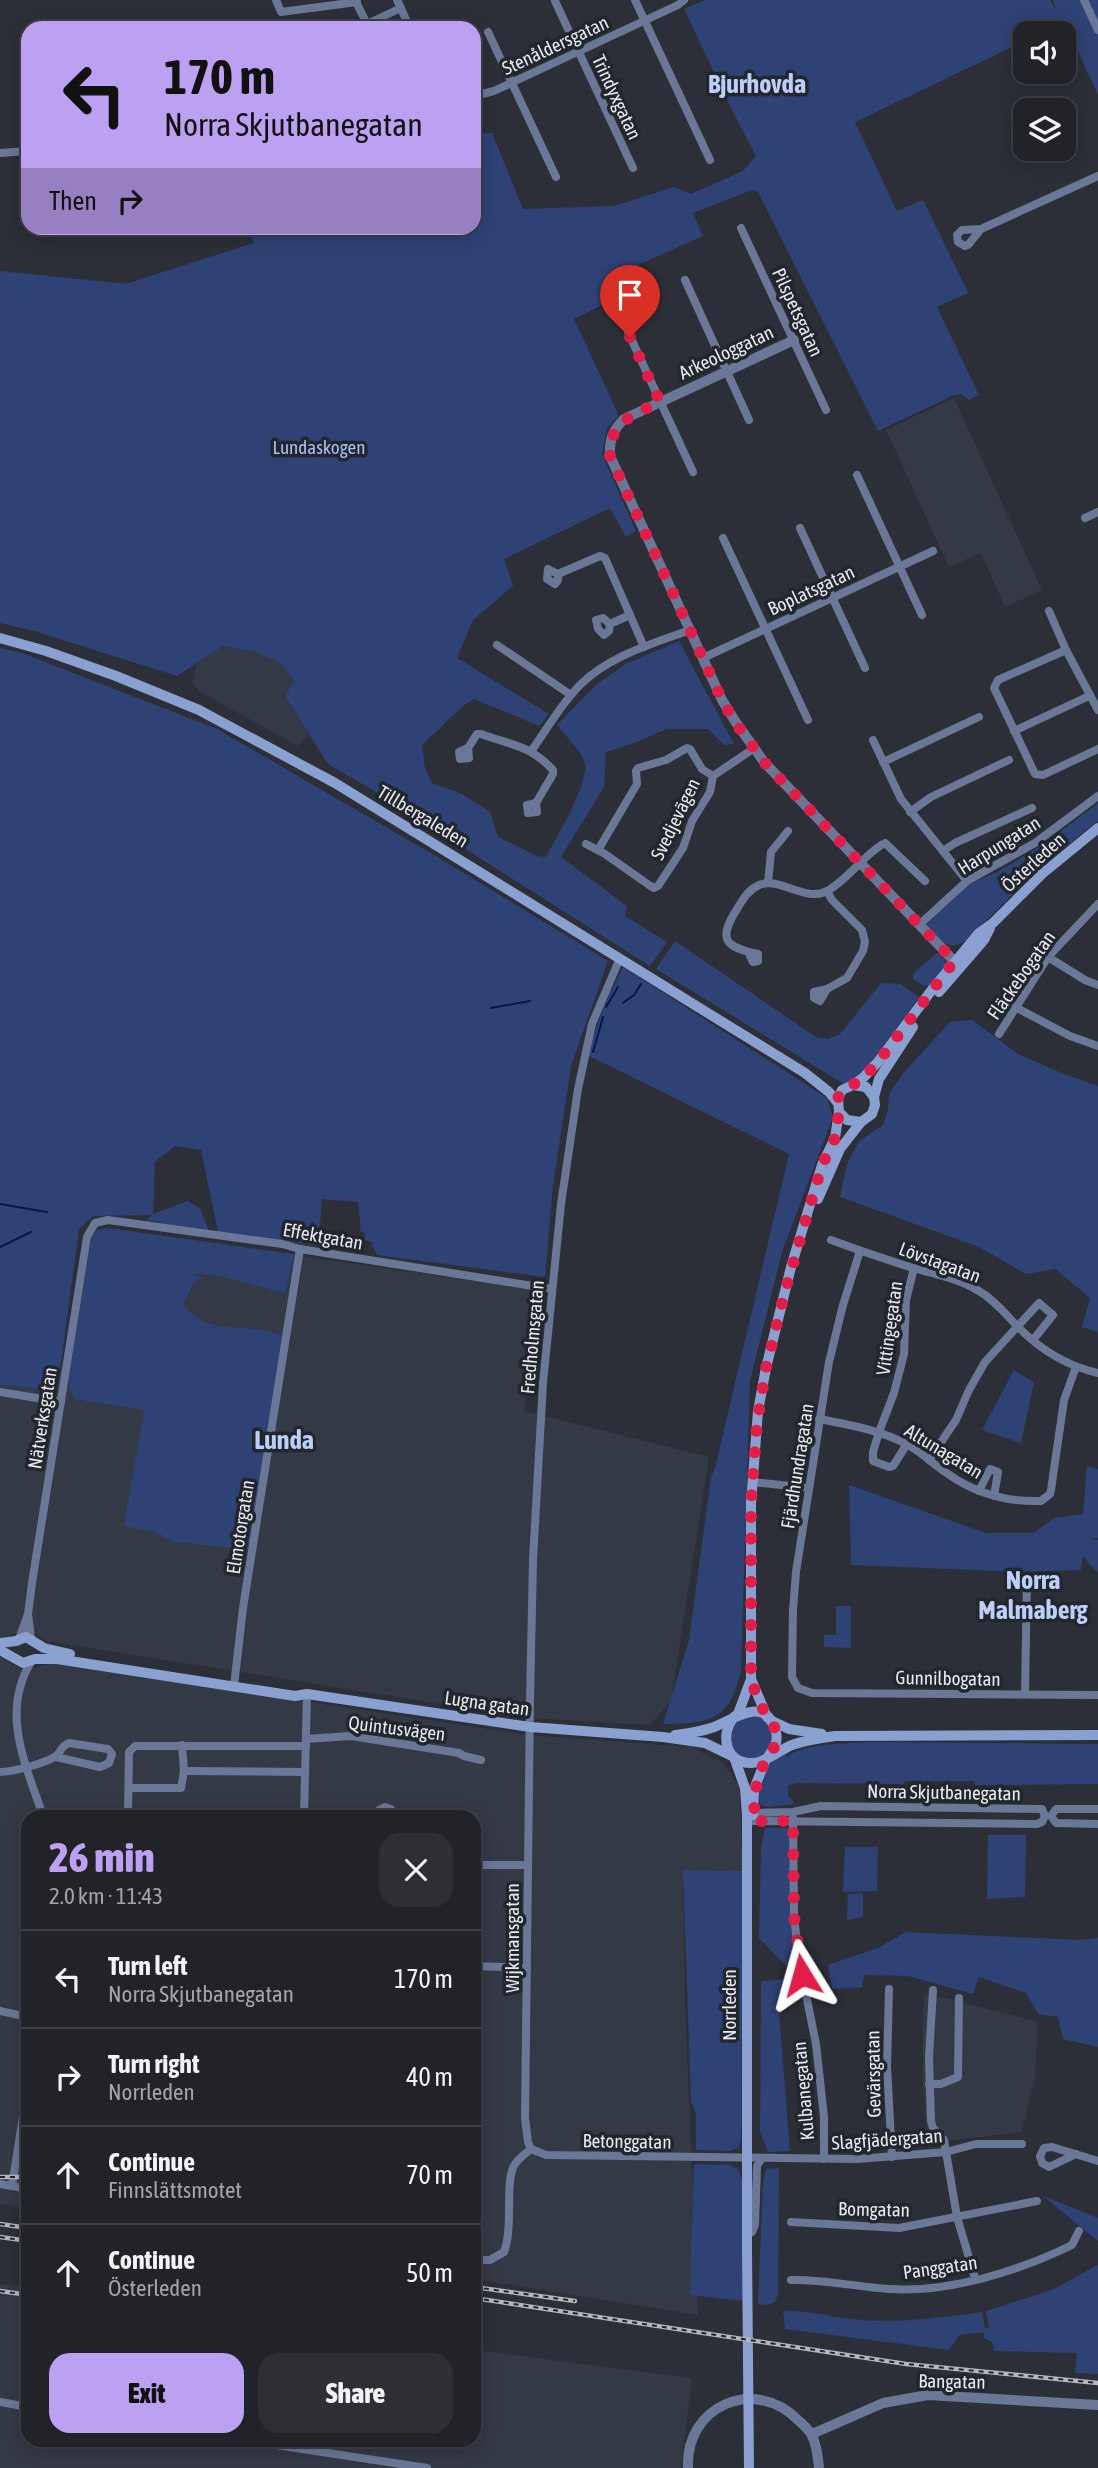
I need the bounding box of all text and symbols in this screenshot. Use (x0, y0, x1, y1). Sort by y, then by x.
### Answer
street label: Stenåldersgatan (498, 11, 612, 79)
map controls (1013, 21, 1076, 161)
button: sound (1013, 21, 1076, 84)
text: 170 m (164, 48, 275, 104)
icon: left (49, 49, 140, 140)
street label: Trindyxgatan (588, 51, 646, 143)
district label: Bjurhovda (708, 69, 806, 99)
button: layers (1013, 98, 1076, 161)
text: Norra Skjutbanegatan (164, 106, 423, 143)
icon: right (111, 182, 149, 220)
text: Then (49, 186, 97, 216)
street label: Pilspetsgatan (768, 264, 828, 360)
pin (600, 265, 660, 337)
icon: arrive (611, 276, 649, 314)
street label: Arkeologgatan (675, 320, 777, 384)
park label: Lundaskogen (273, 436, 365, 458)
street label: Boplatsgatan (764, 560, 858, 620)
street label: Svedjevägen (646, 775, 704, 863)
street label: Tillbergaleden (374, 780, 472, 852)
street label: Harpungatan (954, 811, 1044, 879)
street label: Österleden (997, 828, 1069, 896)
street label: Fläckebogatan (982, 926, 1060, 1024)
street label: Effektgatan (281, 1218, 365, 1254)
street label: Lövstagatan (896, 1237, 984, 1287)
street label: Fredholmsgatan (516, 1279, 548, 1395)
street label: Vittingegatan (872, 1280, 906, 1376)
street label: Nätverksgatan (23, 1366, 61, 1470)
street label: Fjärdhundragatan (776, 1402, 818, 1530)
street label: Altunagatan (901, 1419, 987, 1483)
district label: Lunda (254, 1425, 314, 1455)
street label: Elmotorgatan (222, 1478, 258, 1576)
district label: Norra Malmaberg (978, 1565, 1089, 1625)
street label: Gunnilbogatan (895, 1666, 1001, 1690)
street label: Lugna gatan (443, 1686, 531, 1720)
street label: Quintusvägen (347, 1711, 447, 1745)
street label: Norra Skjutbanegatan (867, 1780, 1021, 1804)
text: 26 min (49, 1833, 155, 1881)
button: close (379, 1833, 453, 1907)
text: 2.0 km · 11:43 (49, 1883, 163, 1909)
street label: Wijkmansgatan (501, 1883, 523, 1993)
position arrow (765, 1938, 839, 2012)
text: Turn left (108, 1951, 188, 1981)
icon: left (49, 1960, 87, 1998)
text: 170 m (394, 1964, 453, 1994)
street label: Norrleden (718, 1969, 740, 2041)
text: Norra Skjutbanegatan (108, 1981, 294, 2007)
street label: Gevärsgatan (861, 2030, 885, 2118)
street label: Kulbanegatan (788, 2041, 818, 2141)
text: Turn right (108, 2049, 199, 2079)
icon: right (49, 2058, 87, 2096)
text: 40 m (406, 2062, 453, 2092)
text: Norrleden (108, 2079, 195, 2105)
street label: Slagfjädergatan (831, 2124, 943, 2154)
street label: Betonggatan (582, 2129, 672, 2153)
text: Continue (108, 2147, 195, 2177)
icon: ahead (49, 2156, 87, 2194)
text: 70 m (406, 2160, 453, 2190)
text: Finnslättsmotet (108, 2177, 242, 2203)
street label: Bomgatan (838, 2197, 910, 2221)
text: Continue (108, 2245, 195, 2275)
street label: Panggatan (901, 2251, 979, 2283)
icon: ahead (49, 2254, 87, 2292)
text: 50 m (406, 2258, 453, 2288)
text: Österleden (108, 2275, 202, 2301)
button: Exit (49, 2353, 244, 2433)
button: Share (258, 2353, 453, 2433)
street label: Bangatan (918, 2369, 986, 2393)

